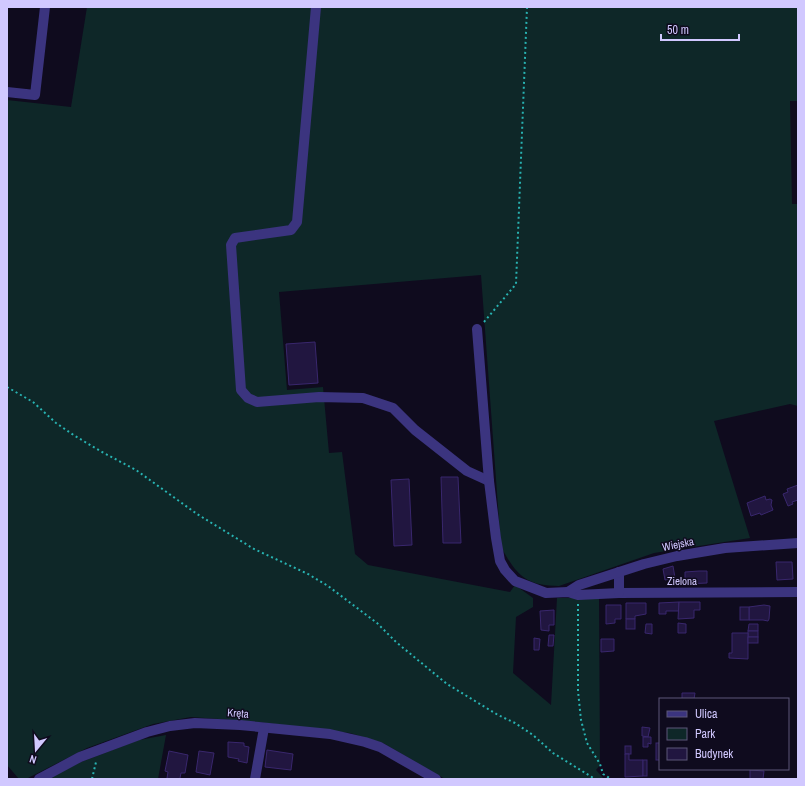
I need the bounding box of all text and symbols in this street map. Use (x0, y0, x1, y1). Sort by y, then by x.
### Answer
scale bar (661, 16, 739, 42)
text: 50 m (667, 22, 689, 38)
street label: Wiejska (661, 534, 695, 554)
street label: Zielona (667, 574, 697, 588)
legend (659, 698, 789, 770)
street label: Kręta (227, 705, 249, 721)
text: Ulica (695, 706, 718, 722)
text: Park (695, 726, 715, 742)
north arrow (16, 730, 56, 770)
text: Budynek (695, 746, 733, 762)
text: N (28, 752, 38, 767)

